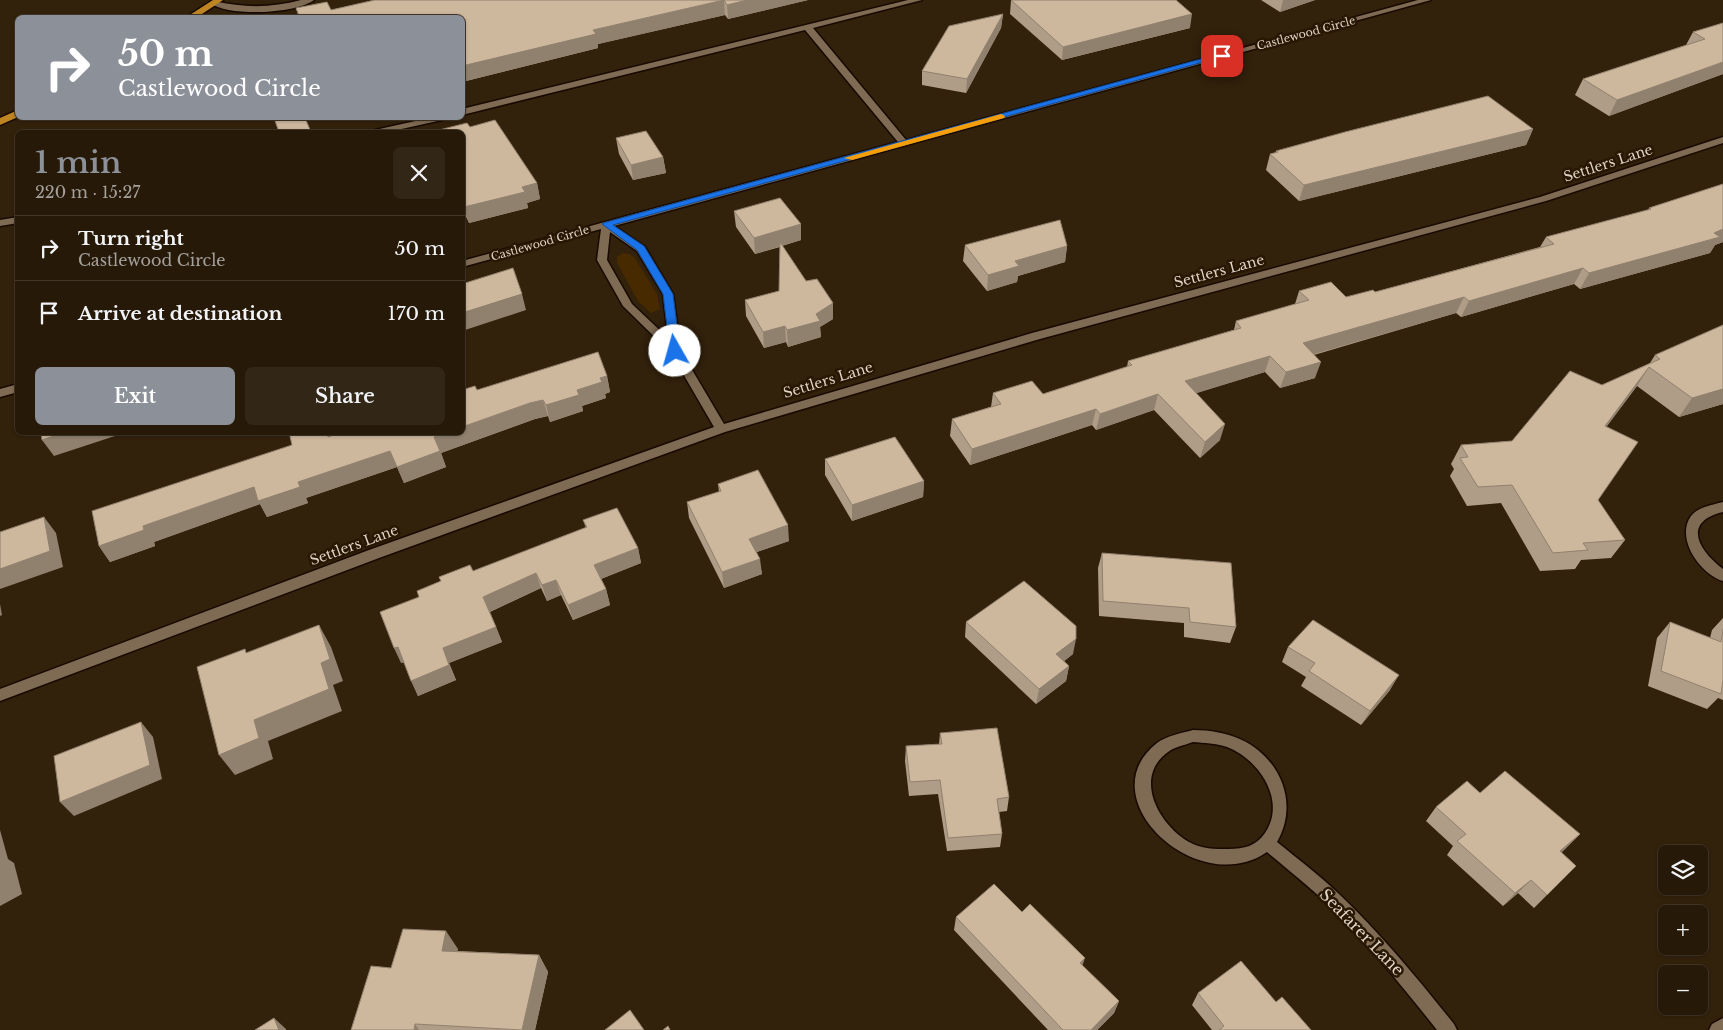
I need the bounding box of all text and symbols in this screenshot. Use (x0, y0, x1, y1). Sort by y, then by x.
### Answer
street label: Castlewood Circle (1255, 13, 1357, 53)
text: 50 m (118, 32, 213, 75)
icon: right (35, 35, 100, 100)
pin (1201, 35, 1243, 77)
icon: arrive (1208, 42, 1236, 70)
text: Castlewood Circle (118, 75, 321, 102)
street label: Settlers Lane (1561, 140, 1655, 186)
text: 1 min (35, 144, 121, 181)
button: close (393, 147, 445, 199)
text: 220 m · 15:27 (35, 182, 140, 202)
street label: Castlewood Circle (489, 222, 591, 264)
text: Turn right (78, 227, 184, 250)
icon: right (35, 234, 63, 262)
text: 50 m (395, 237, 445, 260)
text: Castlewood Circle (78, 250, 226, 270)
street label: Settlers Lane (1172, 250, 1266, 292)
icon: arrive (35, 299, 63, 327)
text: Arrive at destination (78, 302, 282, 325)
text: 170 m (388, 302, 445, 325)
position arrow (648, 324, 700, 376)
street label: Settlers Lane (781, 358, 875, 402)
button: Exit (35, 367, 235, 425)
button: Share (245, 367, 445, 425)
street label: Settlers Lane (307, 521, 401, 569)
map controls (1658, 845, 1708, 1015)
button: layers (1658, 845, 1708, 895)
street label: Seafarer Lane (1316, 884, 1408, 980)
button: + (1658, 905, 1708, 955)
button: − (1658, 965, 1708, 1015)

